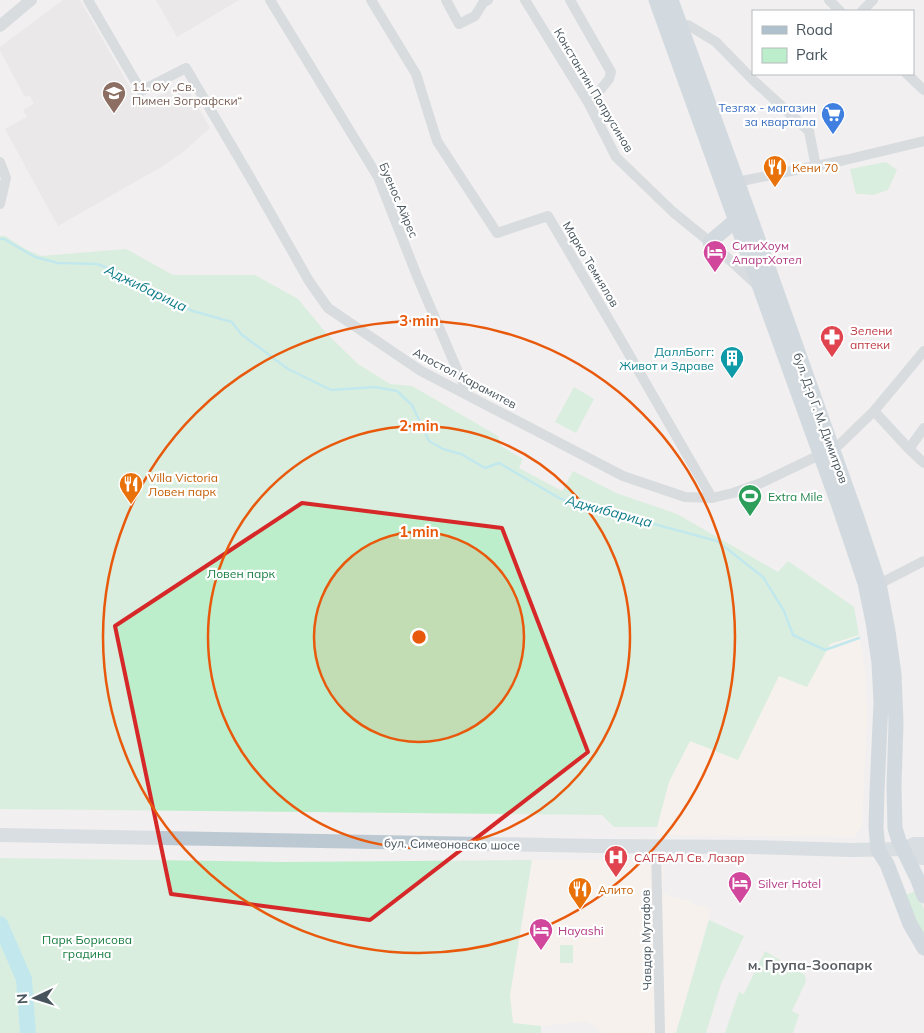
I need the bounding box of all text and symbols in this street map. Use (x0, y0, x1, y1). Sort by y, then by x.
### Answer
legend (752, 10, 914, 75)
text: Road (796, 20, 833, 39)
street label: Константин Попрусинов (551, 25, 637, 155)
text: Park (796, 45, 828, 64)
place label: 11. ОУ „Св. Пимен Зографски“ (132, 79, 242, 108)
school or university icon: 11. ОУ „Св. Пимен Зографски“ (101, 80, 127, 114)
place label: Тезгях - магазин за квартала (719, 100, 816, 129)
supermarket icon: Тезгях - магазин за квартала (820, 101, 846, 135)
restaurant icon: Кени 70 (762, 154, 788, 188)
street label: Буенос Айрес (376, 160, 422, 240)
place label: Кени 70 (792, 160, 838, 175)
street label: Марко Темнялов (560, 219, 623, 310)
place label: СитиХоум АпартХотел (732, 238, 802, 267)
hotel icon: СитиХоум АпартХотел (702, 239, 728, 273)
water label: Аджибарица (101, 260, 190, 316)
text: 3 min (399, 311, 439, 330)
place label: Зелени аптеки (850, 323, 893, 352)
pharmacy icon: Зелени аптеки (819, 324, 845, 358)
street label: Апостол Карамитев (411, 344, 520, 412)
place label: ДаллБогг: Живот и Здраве (619, 344, 714, 373)
building icon: ДаллБогг: Живот и Здраве (719, 345, 745, 379)
street label: бул. Д-р Г. М. Димитров (790, 351, 852, 486)
text: 2 min (399, 416, 439, 435)
place label: Villa Victoria Ловен парк (148, 470, 218, 499)
restaurant icon: Villa Victoria Ловен парк (118, 471, 144, 505)
sports icon: Extra Mile (737, 483, 763, 517)
place label: Extra Mile (768, 489, 823, 504)
water label: Аджибарица (563, 491, 655, 531)
text: 1 min (399, 522, 439, 541)
park label: Ловен парк (207, 566, 276, 581)
centre of rings (410, 628, 428, 646)
street label: бул. Симеоновско шосе (384, 835, 520, 853)
hospital icon: САГБАЛ Св. Лазар (603, 844, 629, 878)
place label: САГБАЛ Св. Лазар (634, 850, 745, 865)
hotel icon: Silver Hotel (727, 870, 753, 904)
restaurant icon: Алито (567, 876, 593, 910)
place label: Silver Hotel (758, 876, 821, 891)
place label: Алито (598, 882, 633, 897)
street label: Чавдар Мутафов (638, 889, 654, 990)
hotel icon: Hayashi (528, 917, 554, 951)
place label: Hayashi (558, 923, 604, 938)
park label: Парк Борисова градина (42, 932, 132, 961)
district label: м. Група-Зоопарк (748, 956, 873, 974)
north arrow (10, 973, 60, 1023)
text: N (13, 993, 31, 1005)

